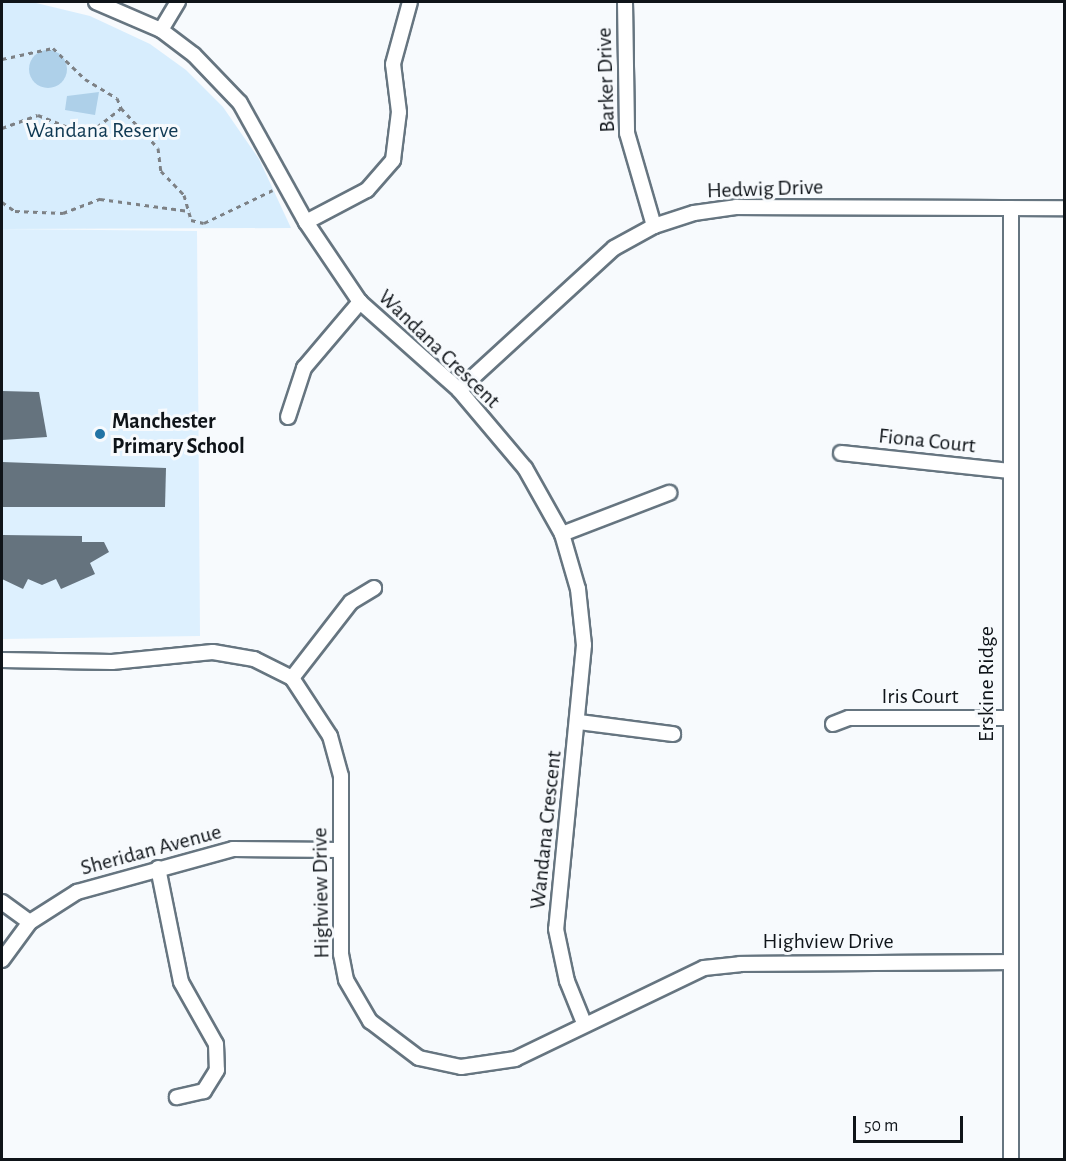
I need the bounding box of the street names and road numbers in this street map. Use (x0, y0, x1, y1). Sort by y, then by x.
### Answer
street label: Barker Drive (591, 27, 621, 133)
street label: Hedwig Drive (706, 174, 824, 204)
street label: Wandana Crescent (372, 284, 506, 414)
street label: Fiona Court (877, 423, 977, 459)
street label: Erskine Ridge (974, 626, 1000, 742)
street label: Iris Court (882, 684, 958, 710)
street label: Wandana Crescent (525, 749, 567, 911)
street label: Sheridan Avenue (78, 819, 224, 881)
street label: Highview Drive (307, 827, 335, 959)
street label: Highview Drive (762, 929, 894, 955)

